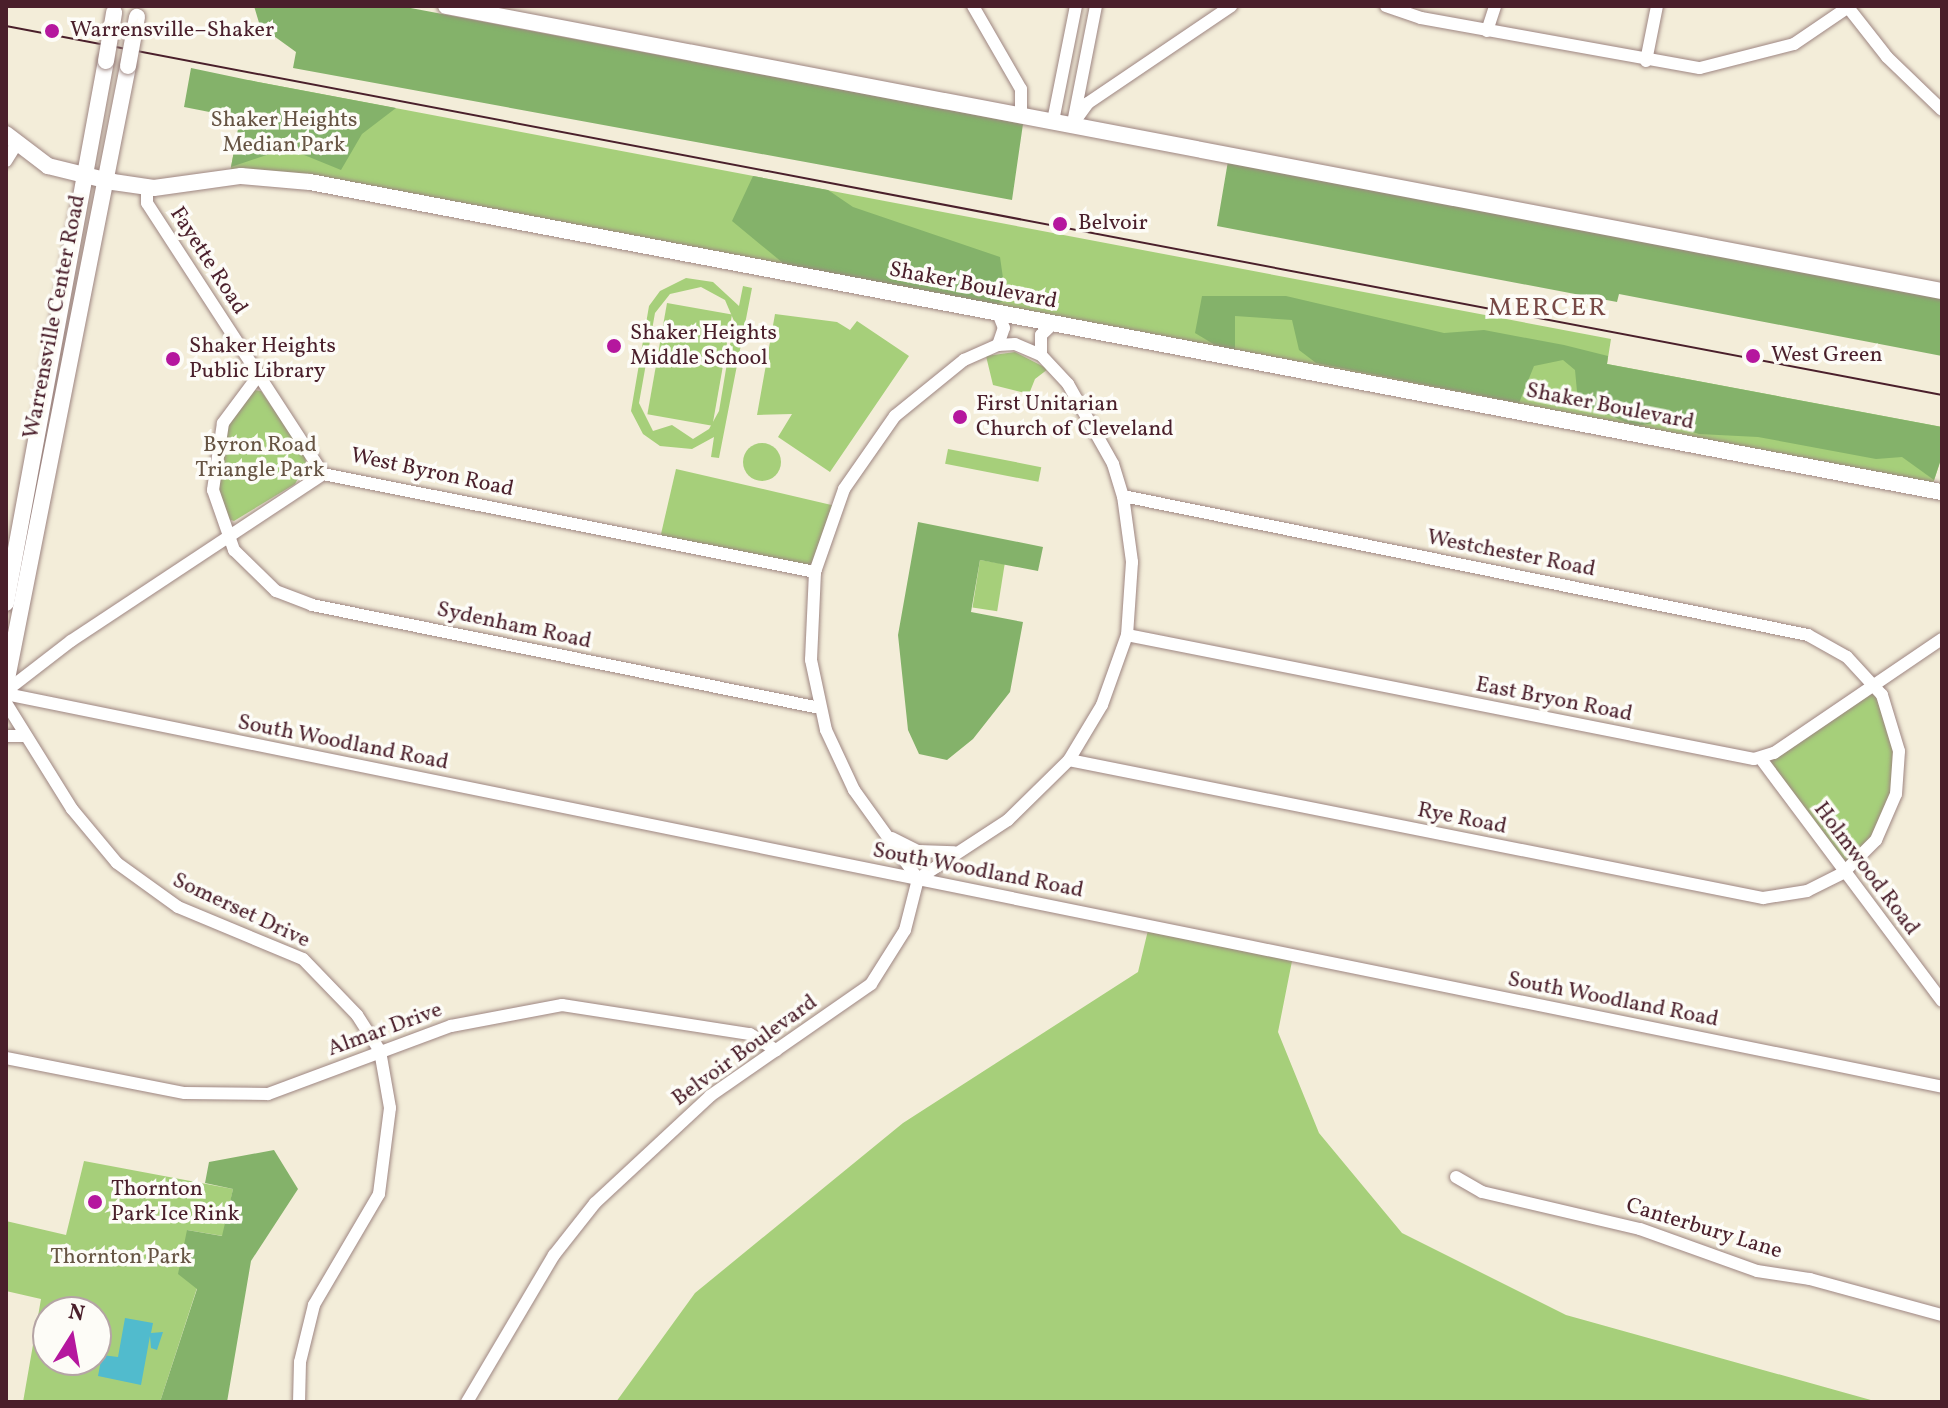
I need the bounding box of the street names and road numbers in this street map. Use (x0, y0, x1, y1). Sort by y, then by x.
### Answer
street label: Warrensville Center Road (18, 193, 92, 441)
street label: Fayette Road (163, 202, 253, 320)
street label: Shaker Boulevard (887, 257, 1059, 315)
street label: Shaker Boulevard (1524, 378, 1696, 436)
street label: West Byron Road (348, 443, 516, 503)
street label: Westchester Road (1424, 525, 1598, 583)
street label: Sydenham Road (434, 597, 594, 655)
street label: East Bryon Road (1473, 672, 1635, 728)
street label: South Woodland Road (235, 710, 451, 776)
street label: Rye Road (1415, 797, 1509, 841)
street label: Holmwood Road (1807, 797, 1925, 941)
street label: South Woodland Road (870, 838, 1086, 904)
street label: Somerset Drive (168, 868, 314, 954)
street label: South Woodland Road (1505, 967, 1721, 1033)
street label: Belvoir Boulevard (667, 990, 823, 1112)
street label: Almar Drive (324, 997, 446, 1063)
street label: Canterbury Lane (1622, 1193, 1786, 1265)

